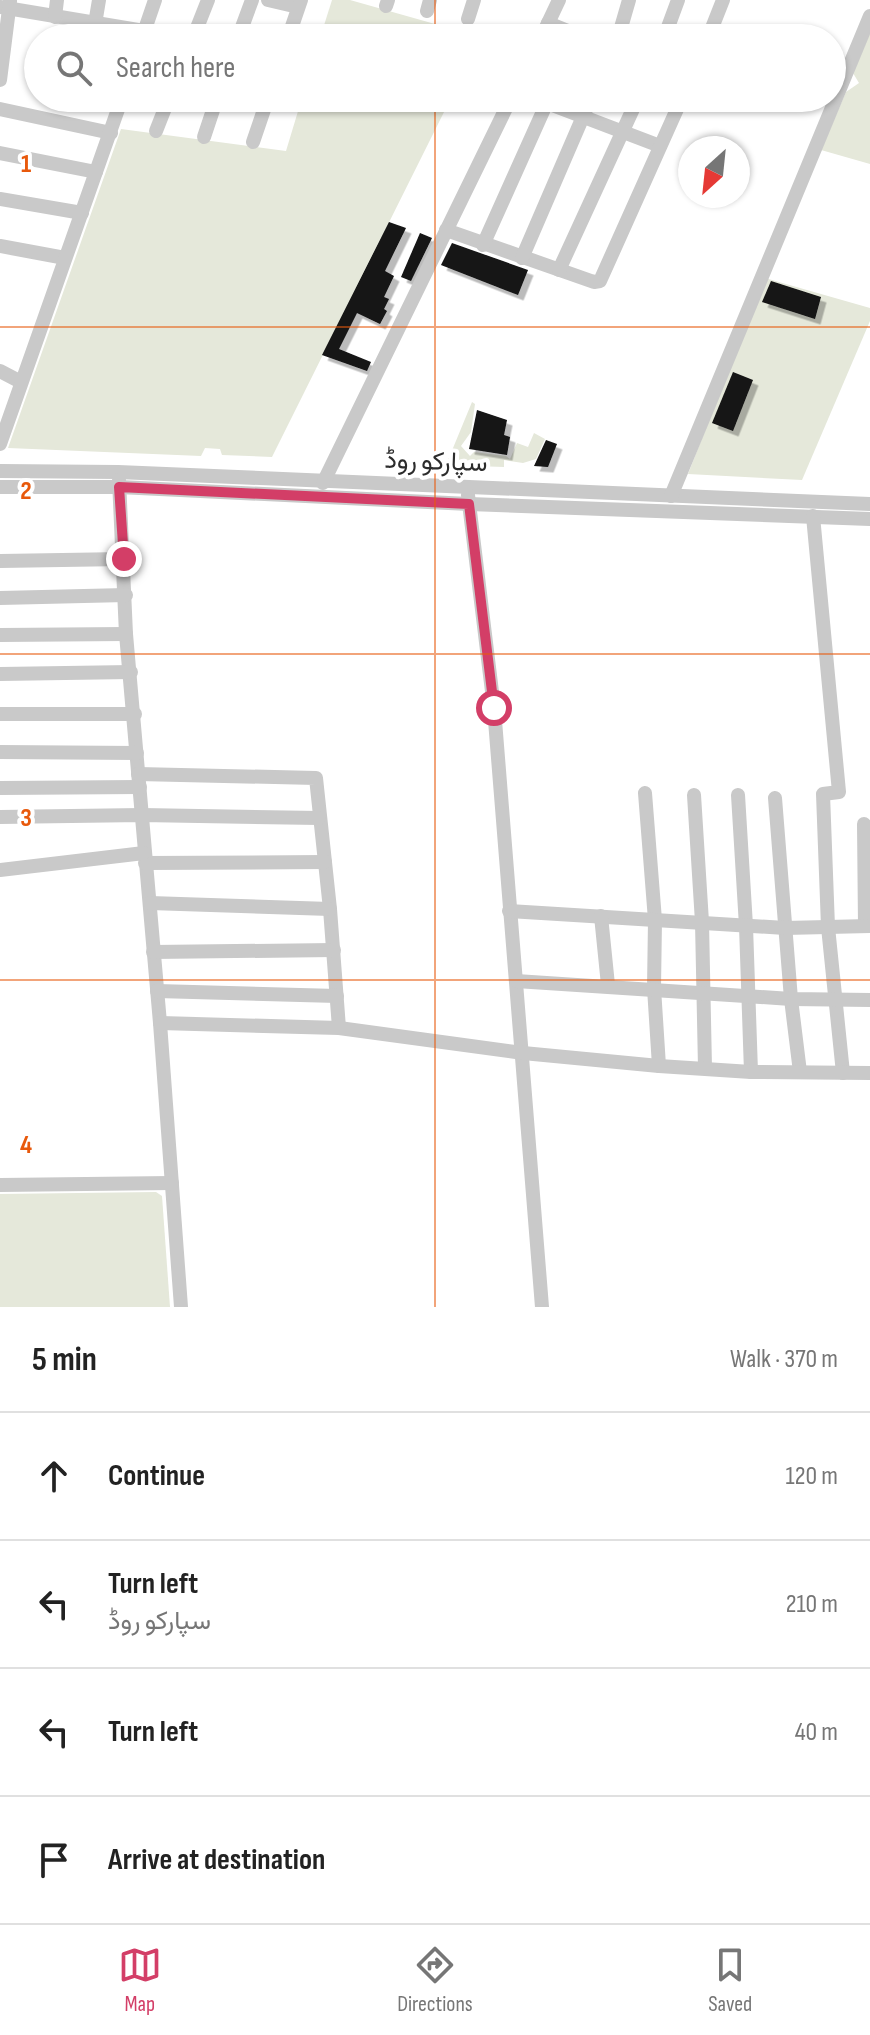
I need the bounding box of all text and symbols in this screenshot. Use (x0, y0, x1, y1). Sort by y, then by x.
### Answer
search box (24, 24, 846, 112)
icon: search (52, 46, 96, 90)
text: Search here (116, 50, 235, 86)
north arrow (678, 136, 750, 208)
text: 1 (21, 149, 31, 180)
street label: سپارکو روڈ (384, 445, 488, 480)
text: 2 (20, 476, 32, 507)
route end (106, 541, 142, 577)
route start (476, 690, 512, 726)
text: 3 (20, 803, 32, 834)
text: 4 (20, 1130, 32, 1161)
text: 5 min (32, 1339, 97, 1380)
text: Walk · 370 m (730, 1344, 838, 1375)
icon: ahead (32, 1454, 76, 1498)
text: Continue (108, 1458, 205, 1494)
text: 120 m (785, 1461, 838, 1492)
text: Turn left (108, 1566, 198, 1602)
icon: left (32, 1582, 76, 1626)
text: 210 m (786, 1589, 838, 1620)
text: سپارکو روڈ (108, 1606, 211, 1637)
icon: left (32, 1710, 76, 1754)
text: Turn left (108, 1714, 198, 1750)
text: 40 m (795, 1717, 838, 1748)
icon: arrive (32, 1838, 76, 1882)
text: Arrive at destination (108, 1842, 325, 1878)
tab: Map (118, 1943, 162, 2018)
tab: Directions (397, 1943, 473, 2018)
tab: Saved (708, 1943, 752, 2018)

